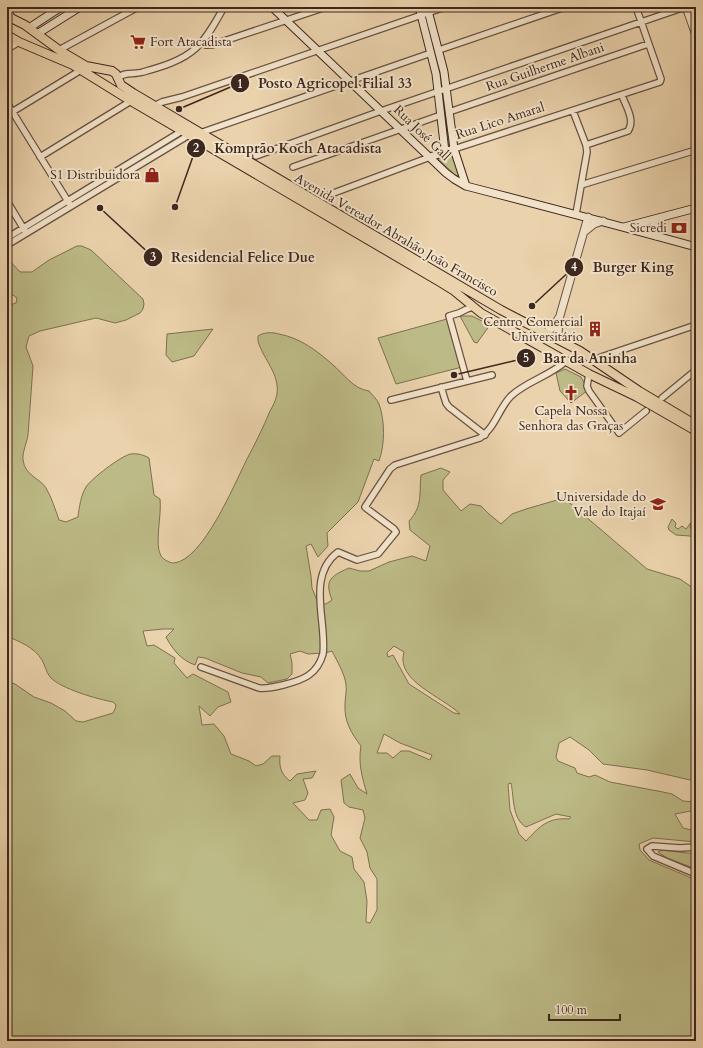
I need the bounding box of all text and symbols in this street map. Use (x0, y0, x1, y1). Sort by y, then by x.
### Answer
supermarket icon: Fort Atacadista (129, 33, 147, 51)
place label: Fort Atacadista (150, 33, 232, 51)
street label: Rua Guilherme Albani (483, 38, 607, 96)
callout: Posto Agricopel Filial 33 (230, 70, 420, 96)
text: Posto Agricopel Filial 33 (258, 74, 412, 93)
text: 1 (237, 76, 243, 92)
street label: Rua Lico Amaral (453, 98, 548, 144)
street label: Rua José Gall (390, 101, 455, 165)
callout: Komprão Koch Atacadista (186, 135, 390, 161)
text: Komprão Koch Atacadista (214, 139, 382, 158)
text: 2 (193, 140, 199, 156)
place label: S1 Distribuidora (50, 166, 140, 184)
shop icon: S1 Distribuidora (143, 166, 161, 184)
street label: Avenida Vereador Abrahão João Francisco (291, 169, 501, 301)
place label: Sicredi (630, 219, 667, 237)
bank icon: Sicredi (670, 219, 688, 237)
callout: Residencial Felice Due (143, 244, 323, 270)
text: Residencial Felice Due (171, 248, 315, 267)
text: 3 (150, 249, 156, 265)
callout: Burger King (564, 254, 681, 280)
text: Burger King (592, 258, 674, 277)
text: 4 (571, 259, 577, 275)
place label: Centro Comercial Universitário (483, 313, 584, 346)
building icon: Centro Comercial Universitário (586, 320, 604, 338)
callout: Bar da Aninha (516, 345, 645, 371)
text: Bar da Aninha (543, 349, 637, 368)
text: 5 (523, 350, 529, 366)
church icon: Capela Nossa Senhora das Graças (562, 384, 580, 402)
place label: Capela Nossa Senhora das Graças (519, 402, 623, 435)
place label: Universidade do Vale do Itajaí (556, 488, 646, 521)
school or university icon: Universidade do Vale do Itajaí (649, 495, 667, 513)
scale bar (549, 996, 620, 1022)
text: 100 m (555, 1002, 588, 1018)

